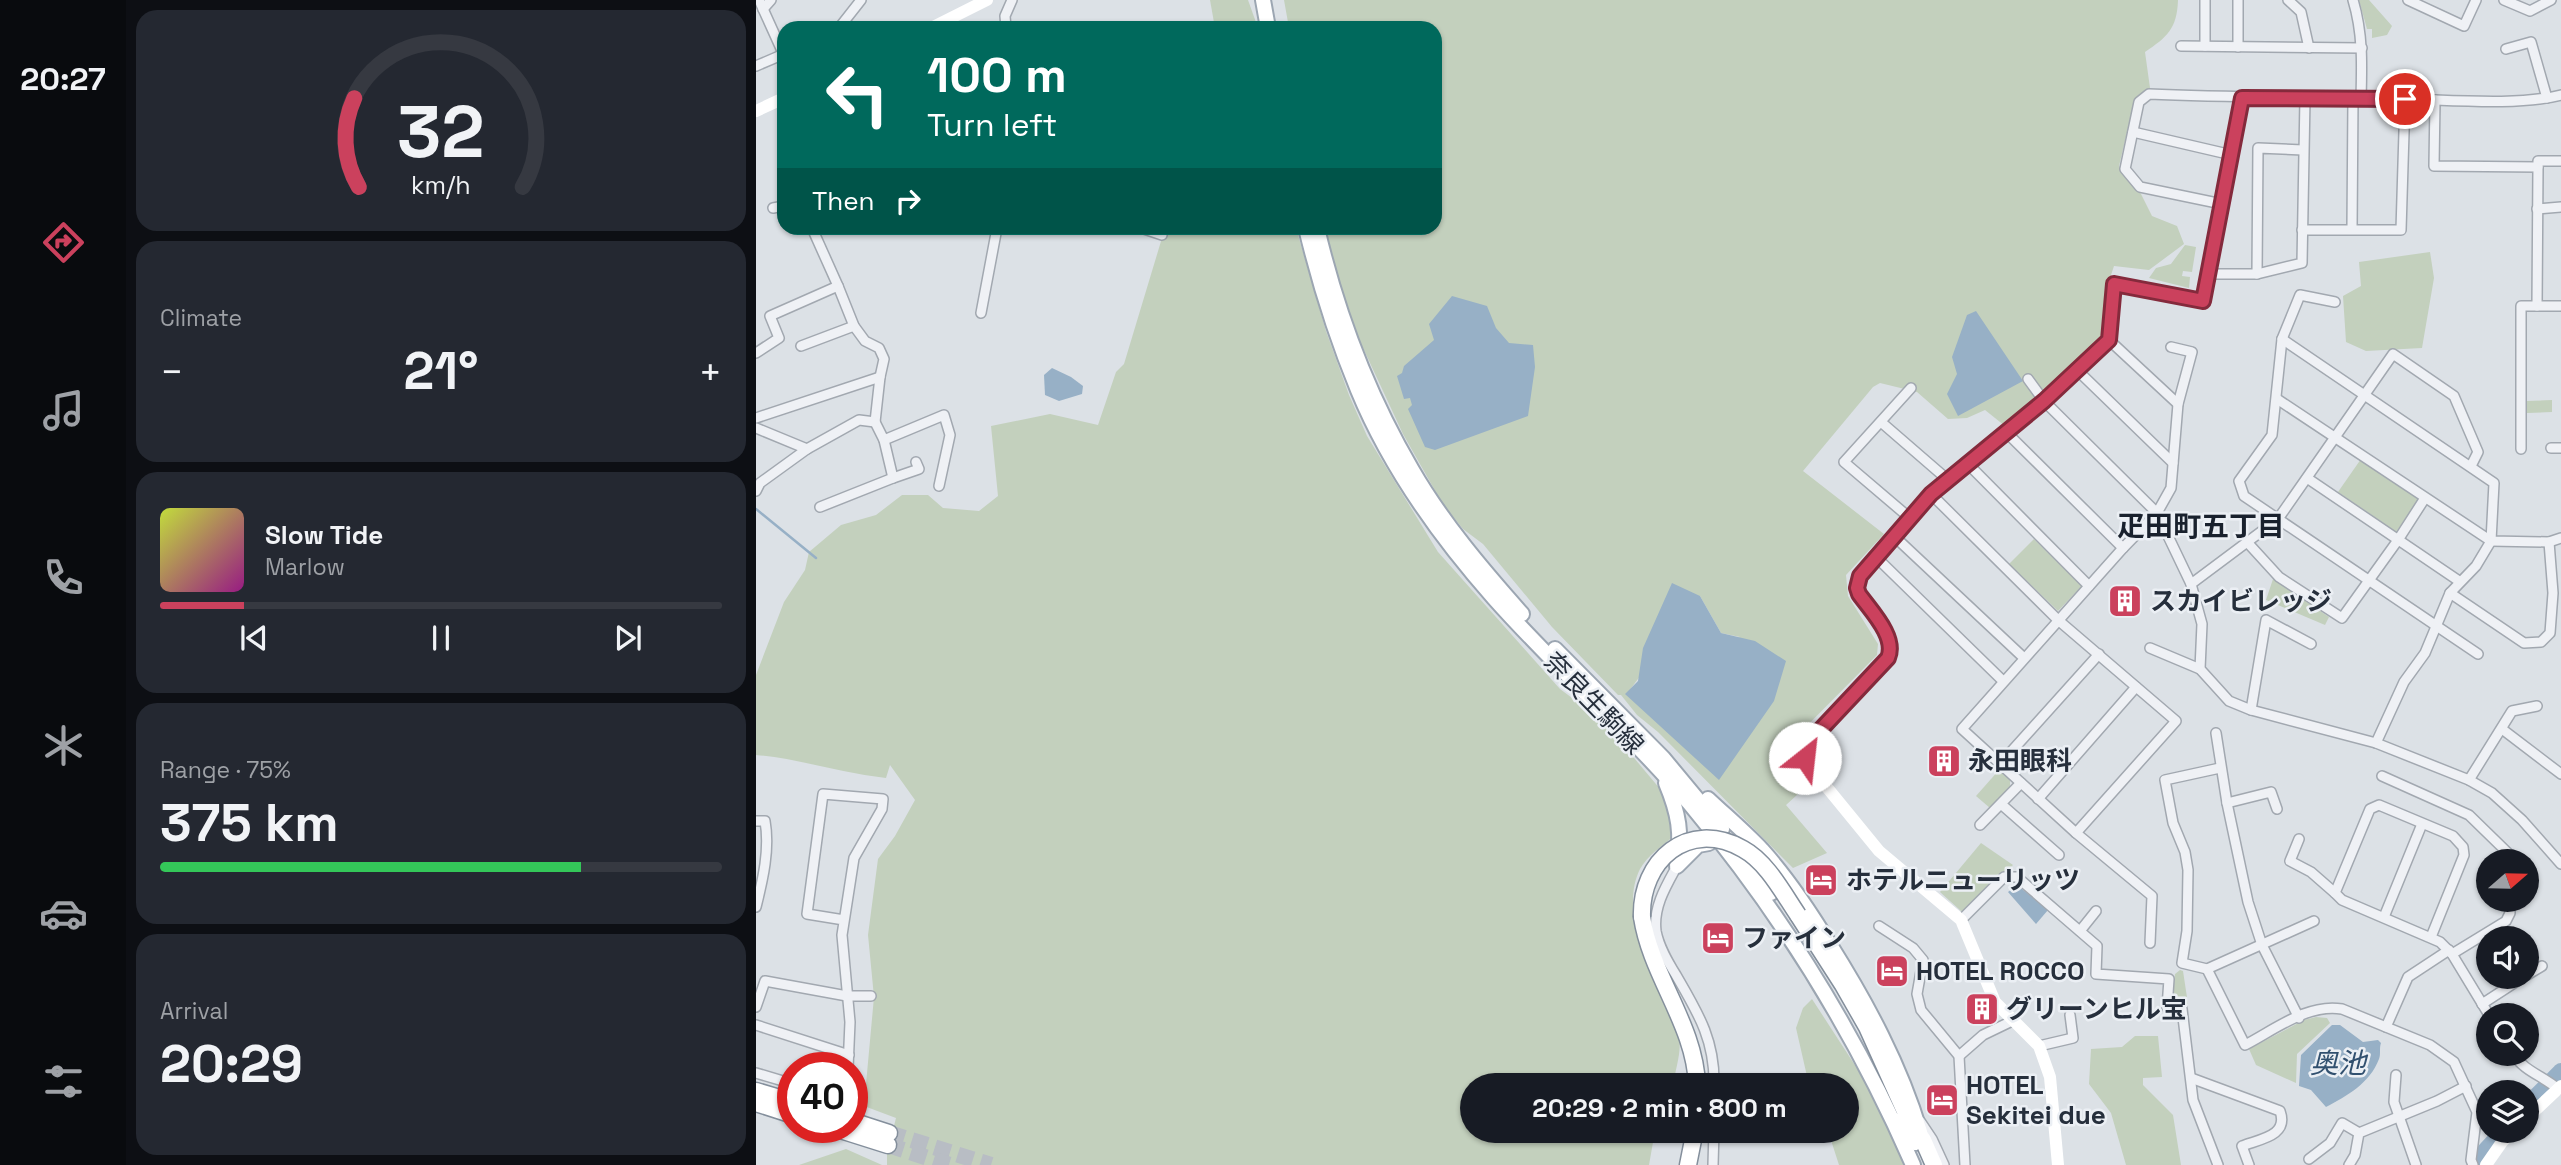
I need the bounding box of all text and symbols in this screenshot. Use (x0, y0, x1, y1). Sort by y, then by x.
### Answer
text: 100 m (927, 44, 1067, 106)
icon: left (812, 49, 903, 140)
text: 20:27 (20, 59, 106, 99)
pin (2375, 69, 2435, 129)
icon: arrive (2386, 80, 2424, 118)
text: 32 (397, 85, 485, 178)
text: Turn left (927, 105, 1057, 145)
text: km/h (411, 168, 471, 200)
icon: right (889, 182, 927, 220)
text: Then (812, 184, 875, 218)
icon: directions (39, 218, 88, 267)
text: Climate (160, 303, 242, 333)
text: 21° (404, 338, 478, 404)
text: − (160, 348, 184, 396)
text: + (698, 348, 722, 396)
icon: music (39, 386, 88, 435)
district label: 疋田町五丁目 (2117, 508, 2285, 544)
text: Slow Tide (265, 518, 383, 552)
text: Marlow (265, 552, 345, 582)
icon: phone (39, 553, 88, 602)
building icon: スカイビレッジ (2106, 582, 2144, 620)
place label: スカイビレッジ (2150, 584, 2332, 618)
icon: previous (235, 619, 273, 657)
icon: pause (422, 619, 460, 657)
icon: next (609, 619, 647, 657)
street label: 奈良生駒線 (1537, 644, 1651, 762)
icon: climate (39, 721, 88, 770)
position arrow (1768, 721, 1842, 795)
building icon: 永田眼科 (1925, 742, 1963, 780)
place label: 永田眼科 (1968, 744, 2072, 778)
text: Range · 75% (160, 755, 291, 785)
text: 375 km (160, 790, 339, 856)
north arrow (2476, 849, 2539, 912)
map controls (2476, 849, 2539, 1143)
hotel icon: ホテルニューリッツ (1802, 861, 1840, 899)
place label: ホテルニューリッツ (1846, 863, 2080, 897)
icon: car (39, 889, 88, 938)
hotel icon: ファイン (1699, 919, 1737, 957)
place label: ファイン (1742, 921, 1846, 955)
button: sound (2476, 926, 2539, 989)
hotel icon: HOTEL ROCCO (1873, 952, 1911, 990)
place label: HOTEL ROCCO (1916, 954, 2085, 988)
building icon: グリーンヒル宝 (1963, 990, 2001, 1028)
place label: グリーンヒル宝 (2006, 992, 2187, 1026)
text: Arrival (160, 996, 228, 1026)
button: search (2476, 1003, 2539, 1066)
text: 20:29 (160, 1031, 303, 1097)
water label: 奥池 (2310, 1045, 2369, 1081)
speed limit sign: 40 (777, 1052, 868, 1143)
icon: filters (39, 1057, 88, 1106)
place label: HOTEL Sekitei due (1966, 1068, 2106, 1132)
button: layers (2476, 1080, 2539, 1143)
hotel icon: HOTEL Sekitei due (1923, 1081, 1961, 1119)
text: 20:29 · 2 min · 800 m (1532, 1091, 1787, 1125)

